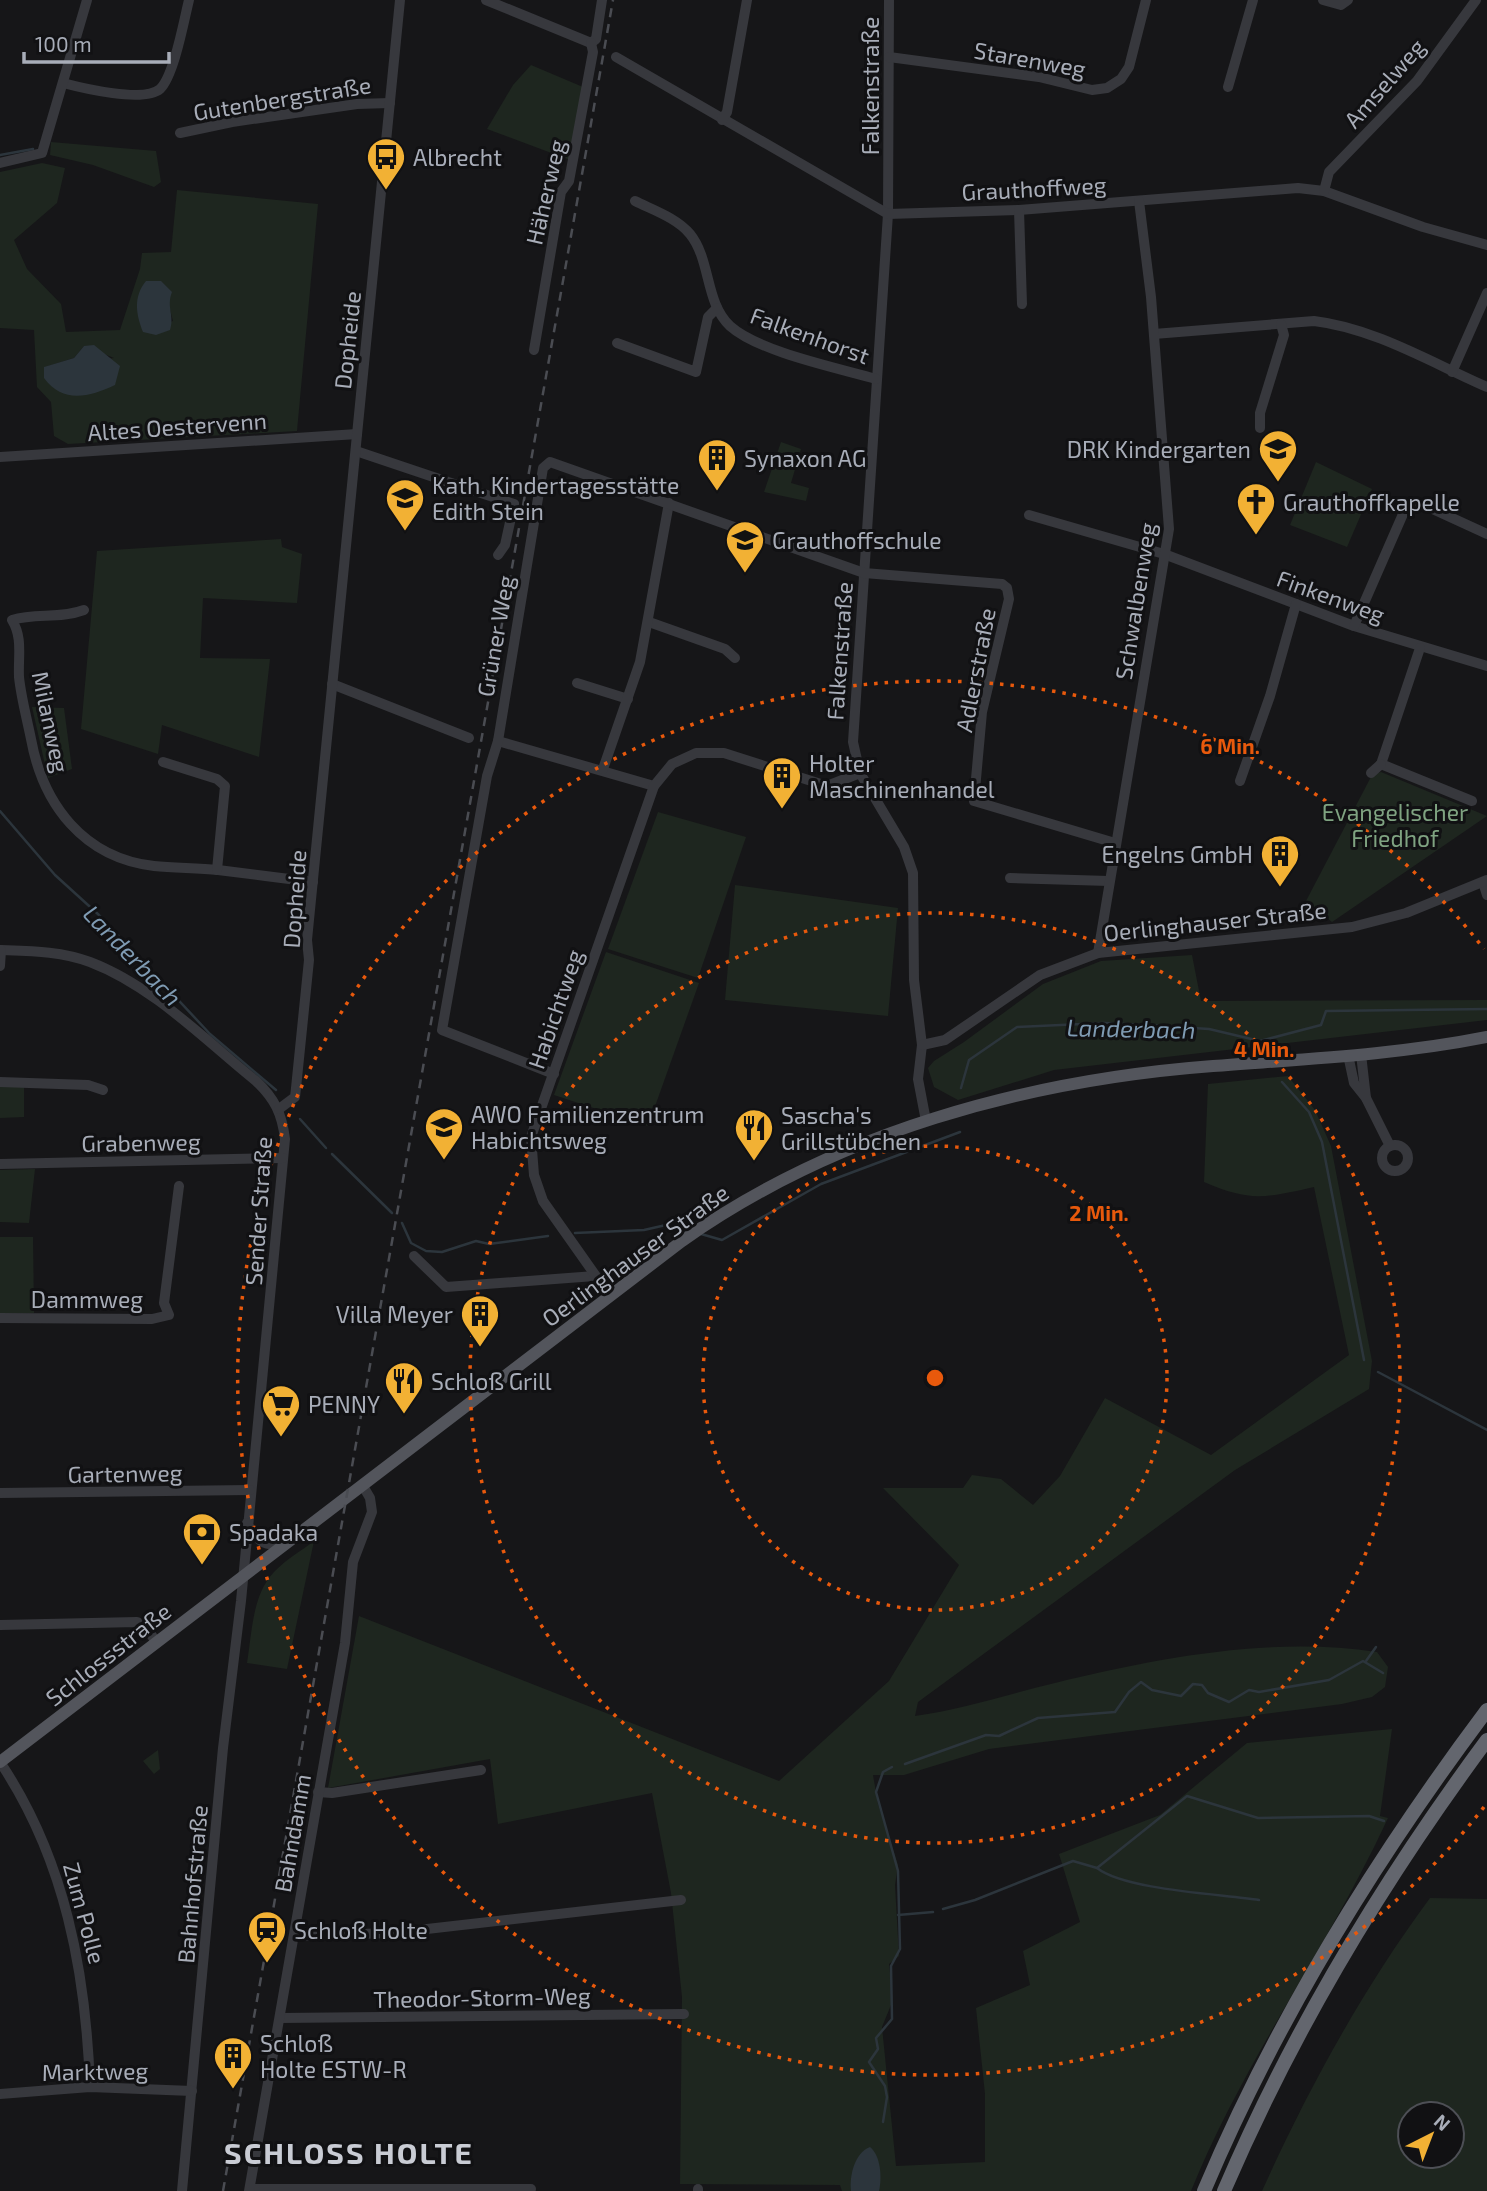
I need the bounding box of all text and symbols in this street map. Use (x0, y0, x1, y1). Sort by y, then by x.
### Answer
street label: Falkenstraße (856, 17, 884, 155)
scale bar (24, 21, 170, 65)
text: 100 m (35, 31, 92, 56)
street label: Amselweg (1338, 33, 1430, 133)
street label: Starenweg (972, 35, 1088, 83)
street label: Gutenbergstraße (191, 70, 373, 126)
bus stop icon: Albrecht (365, 136, 407, 191)
street label: Häherweg (519, 137, 571, 247)
place label: Albrecht (413, 143, 502, 171)
street label: Grauthoffweg (961, 170, 1107, 206)
street label: Dopheide (328, 289, 366, 391)
street label: Falkenhorst (747, 301, 874, 370)
street label: Altes Oestervenn (86, 406, 268, 446)
school or university icon: DRK Kindergarten (1257, 428, 1299, 483)
place label: DRK Kindergarten (1067, 435, 1251, 463)
building icon: Synaxon AG (696, 437, 738, 492)
place label: Synaxon AG (744, 444, 866, 472)
place label: Kath. Kindertagesstätte Edith Stein (432, 471, 679, 525)
school or university icon: Kath. Kindertagesstätte Edith Stein (384, 477, 426, 532)
church icon: Grauthoffkapelle (1235, 481, 1277, 536)
place label: Grauthoffkapelle (1283, 488, 1460, 516)
school or university icon: Grauthoffschule (724, 519, 766, 574)
street label: Schwalbenweg (1109, 520, 1161, 682)
place label: Grauthoffschule (772, 526, 942, 554)
street label: Finkenweg (1273, 564, 1389, 628)
street label: Grüner Weg (471, 573, 519, 699)
street label: Falkenstraße (820, 581, 858, 721)
street label: Adlerstraße (949, 605, 1001, 735)
street label: Milanweg (27, 669, 75, 775)
text: 6 Min. (1200, 733, 1260, 758)
place label: Holter Maschinenhandel (809, 749, 995, 803)
building icon: Holter Maschinenhandel (761, 755, 803, 810)
park label: Evangelischer Friedhof (1322, 798, 1468, 852)
building icon: Engelns GmbH (1259, 833, 1301, 888)
place label: Engelns GmbH (1102, 840, 1253, 868)
street label: Dopheide (277, 849, 311, 949)
street label: Oerlinghauser Straße (1102, 895, 1328, 947)
water label: Landerbach (78, 899, 188, 1011)
street label: Habichtweg (522, 946, 589, 1072)
water label: Landerbach (1066, 1012, 1196, 1044)
text: 4 Min. (1234, 1036, 1294, 1061)
place label: AWO Familienzentrum Habichtsweg (471, 1100, 704, 1154)
place label: Sascha's Grillstübchen (781, 1101, 921, 1155)
school or university icon: AWO Familienzentrum Habichtsweg (423, 1106, 465, 1161)
restaurant icon: Sascha's Grillstübchen (733, 1107, 775, 1162)
street label: Grabenweg (81, 1127, 201, 1157)
street label: Sender Straße (239, 1136, 277, 1286)
street label: Oerlinghauser Straße (536, 1178, 734, 1332)
text: 2 Min. (1069, 1200, 1129, 1225)
street label: Dammweg (31, 1285, 143, 1313)
building icon: Villa Meyer (459, 1293, 501, 1348)
place label: Villa Meyer (336, 1300, 453, 1328)
restaurant icon: Schloß Grill (383, 1360, 425, 1415)
centre of rings (923, 1366, 947, 1390)
place label: Schloß Grill (431, 1367, 552, 1395)
supermarket icon: PENNY (260, 1383, 302, 1438)
place label: PENNY (308, 1390, 380, 1418)
street label: Gartenweg (67, 1458, 183, 1488)
bank icon: Spadaka (181, 1511, 223, 1566)
place label: Spadaka (229, 1518, 318, 1546)
street label: Schlossstraße (40, 1596, 176, 1712)
street label: Bahndamm (268, 1772, 316, 1894)
street label: Bahnhofstraße (171, 1804, 213, 1964)
street label: Zum Polle (58, 1859, 112, 1967)
station icon: Schloß Holte (246, 1909, 288, 1964)
place label: Schloß Holte (294, 1916, 428, 1944)
street label: Theodor-Storm-Weg (373, 1981, 591, 2013)
place label: Schloß Holte ESTW-R (260, 2029, 407, 2083)
building icon: Schloß Holte ESTW-R (212, 2035, 254, 2090)
street label: Marktweg (41, 2056, 149, 2086)
north arrow (1396, 2100, 1466, 2170)
text: N (1430, 2109, 1456, 2135)
district label: SCHLOSS HOLTE (224, 2134, 474, 2170)

